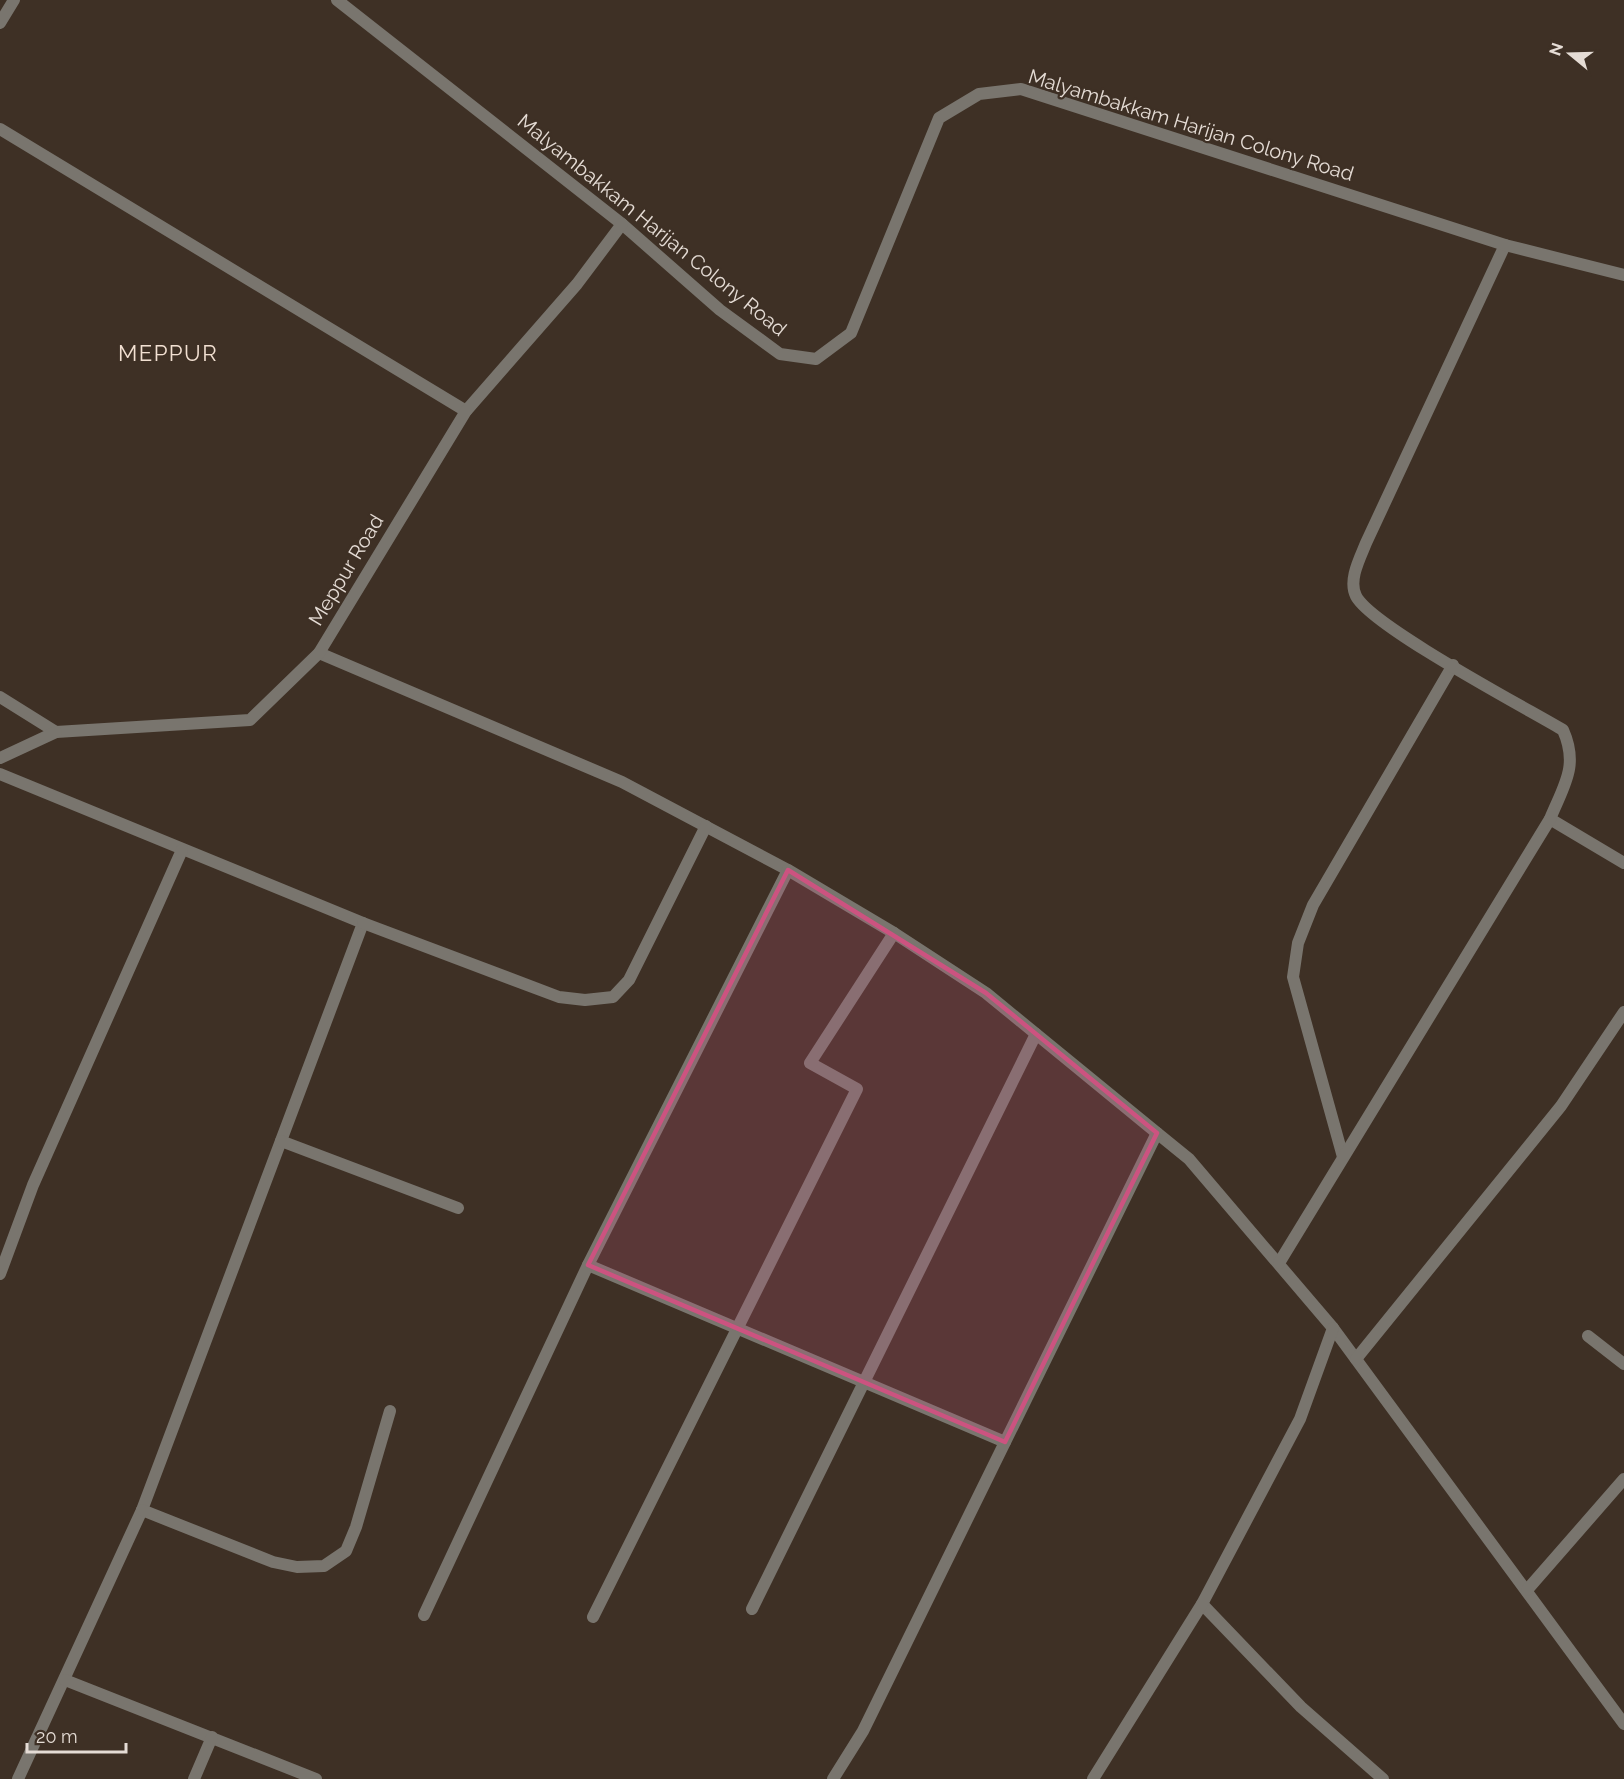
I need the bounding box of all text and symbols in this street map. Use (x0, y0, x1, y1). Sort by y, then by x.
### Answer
north arrow (1540, 24, 1600, 84)
text: N (1545, 40, 1567, 58)
street label: Malyambakkam Harijan Colony Road (1025, 64, 1357, 186)
street label: Malyambakkam Harijan Colony Road (513, 109, 791, 341)
district label: MEPPUR (118, 340, 218, 366)
street label: Meppur Road (303, 510, 389, 630)
scale bar (27, 1716, 126, 1754)
text: 20 m (36, 1726, 78, 1747)

